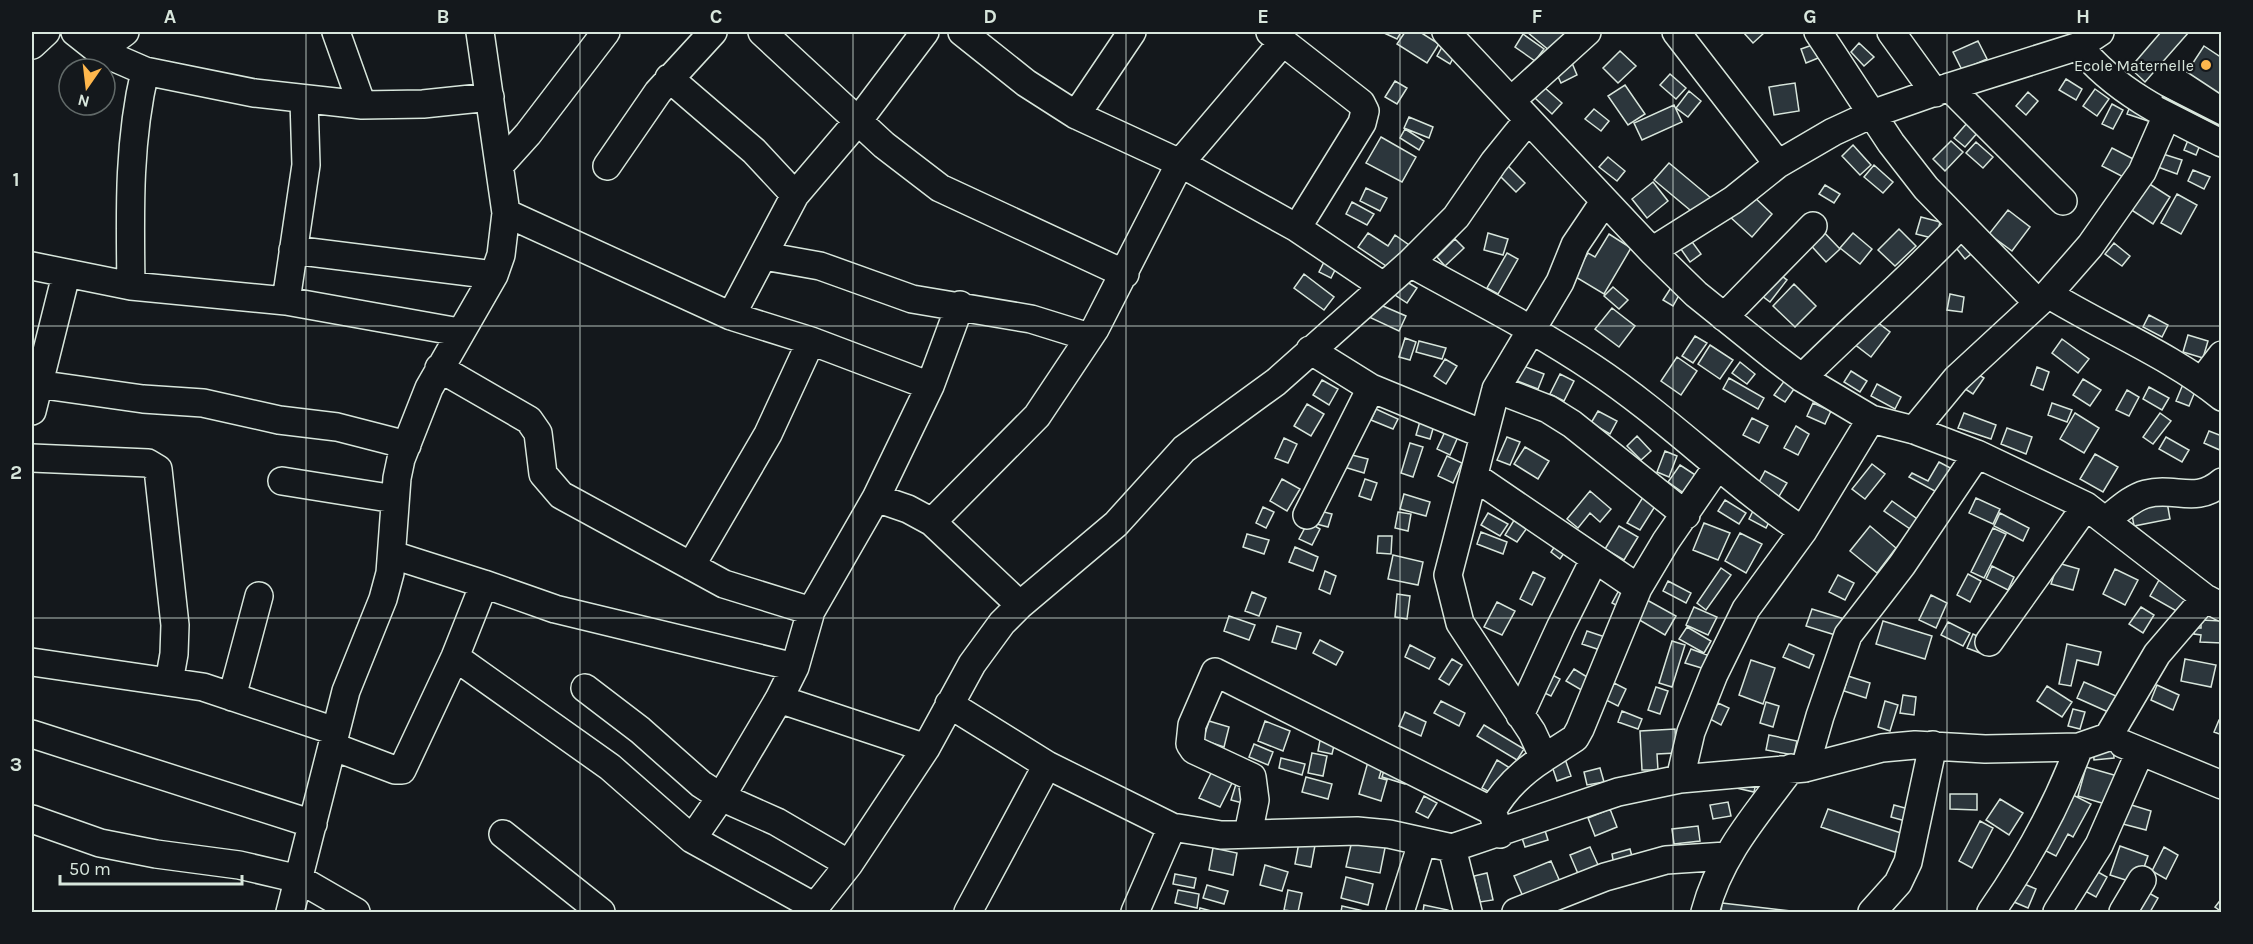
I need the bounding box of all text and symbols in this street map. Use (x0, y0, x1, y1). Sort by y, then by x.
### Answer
text: A (164, 5, 177, 28)
text: B (437, 5, 449, 28)
text: C (710, 5, 722, 28)
text: D (983, 5, 997, 28)
text: E (1257, 5, 1269, 28)
text: F (1532, 5, 1543, 28)
text: G (1803, 5, 1817, 28)
text: H (2076, 5, 2090, 28)
place label: Ecole Maternelle (2074, 56, 2194, 75)
north arrow (57, 57, 117, 117)
marker: Ecole Maternelle (2199, 58, 2213, 72)
text: N (76, 90, 91, 112)
text: 1 (12, 168, 20, 191)
text: 2 (10, 461, 22, 484)
text: 3 (10, 753, 22, 776)
scale bar (60, 848, 242, 886)
text: 50 m (69, 858, 111, 880)

